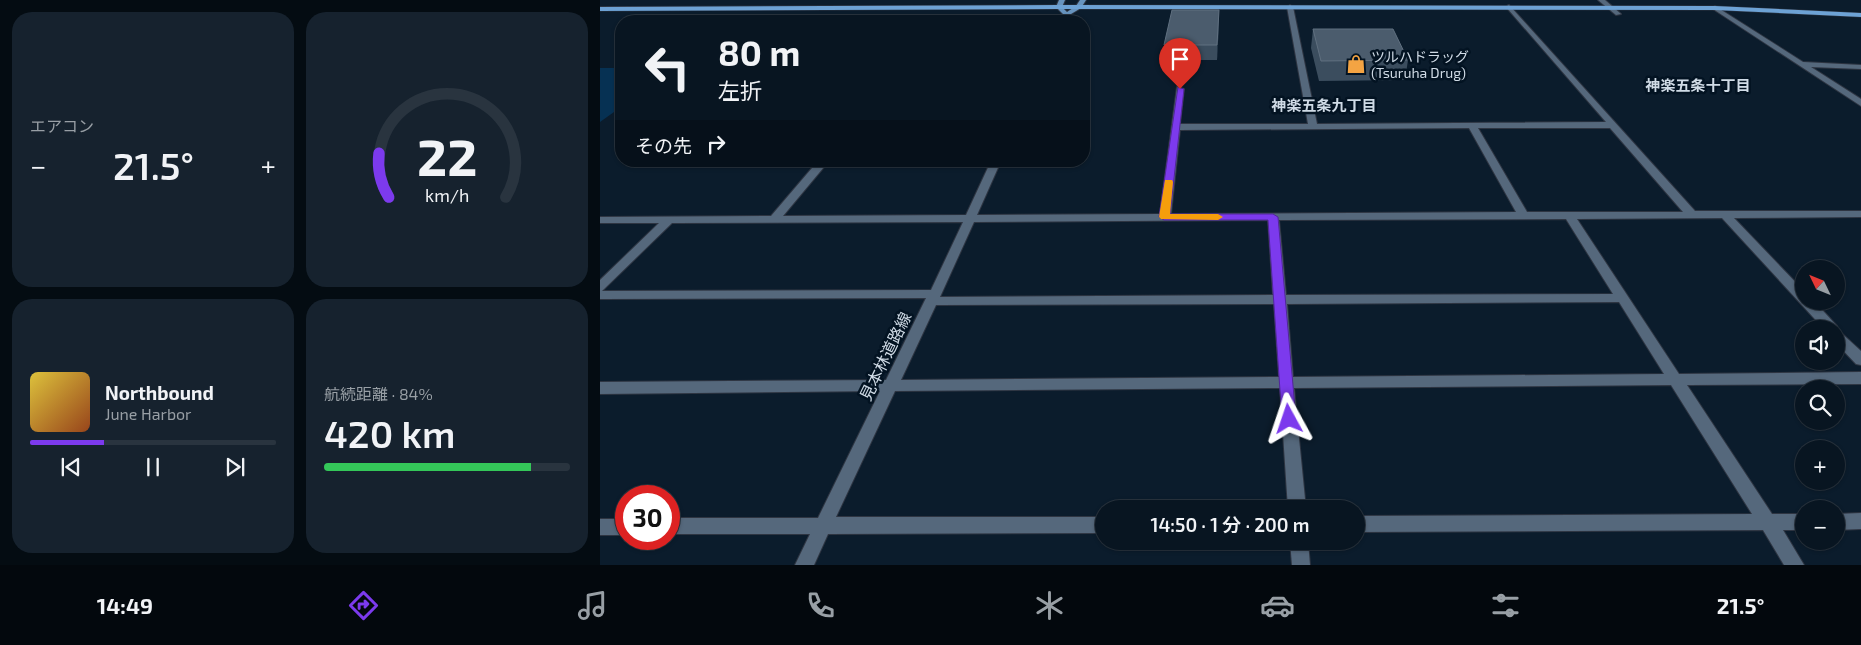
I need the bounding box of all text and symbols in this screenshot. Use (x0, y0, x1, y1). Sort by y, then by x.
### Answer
text: 80 m (718, 31, 800, 73)
icon: left (635, 35, 700, 100)
pin (1159, 38, 1201, 89)
icon: arrive (1166, 45, 1194, 73)
place label: ツルハドラッグ (Tsuruha Drug) (1371, 48, 1469, 81)
shop icon: ツルハドラッグ (Tsuruha Drug) (1345, 53, 1367, 75)
district label: 神楽五条十丁目 (1644, 76, 1751, 94)
text: 左折 (718, 77, 762, 103)
district label: 神楽五条九丁目 (1270, 96, 1377, 114)
text: エアコン (30, 116, 94, 135)
text: 22 (417, 124, 477, 186)
icon: right (702, 130, 730, 158)
text: その先 (635, 134, 692, 157)
text: 21.5° (113, 142, 194, 188)
text: − (30, 148, 46, 182)
text: + (261, 148, 276, 182)
text: km/h (425, 184, 469, 206)
north arrow (1795, 260, 1845, 310)
map controls (1795, 260, 1845, 550)
street label: 見本林道路線 (855, 309, 915, 403)
button: sound (1795, 320, 1845, 370)
button: search (1795, 380, 1845, 430)
text: Northbound (105, 381, 214, 404)
text: 航続距離 · 84% (324, 384, 433, 403)
position arrow (1262, 392, 1314, 444)
text: June Harbor (105, 404, 192, 423)
text: 420 km (324, 410, 455, 456)
button: + (1795, 440, 1845, 490)
icon: previous (57, 453, 85, 481)
icon: pause (139, 453, 167, 481)
icon: next (221, 453, 249, 481)
speed limit sign: 30 (615, 485, 680, 550)
button: − (1795, 500, 1845, 550)
text: 14:50 · 1 分 · 200 m (1151, 513, 1310, 536)
icon: directions (346, 588, 381, 623)
icon: music (575, 588, 610, 623)
icon: phone (803, 588, 838, 623)
icon: climate (1032, 588, 1067, 623)
icon: car (1260, 588, 1295, 623)
icon: filters (1488, 588, 1523, 623)
text: 14:49 (97, 592, 153, 618)
text: 21.5° (1717, 592, 1764, 618)

